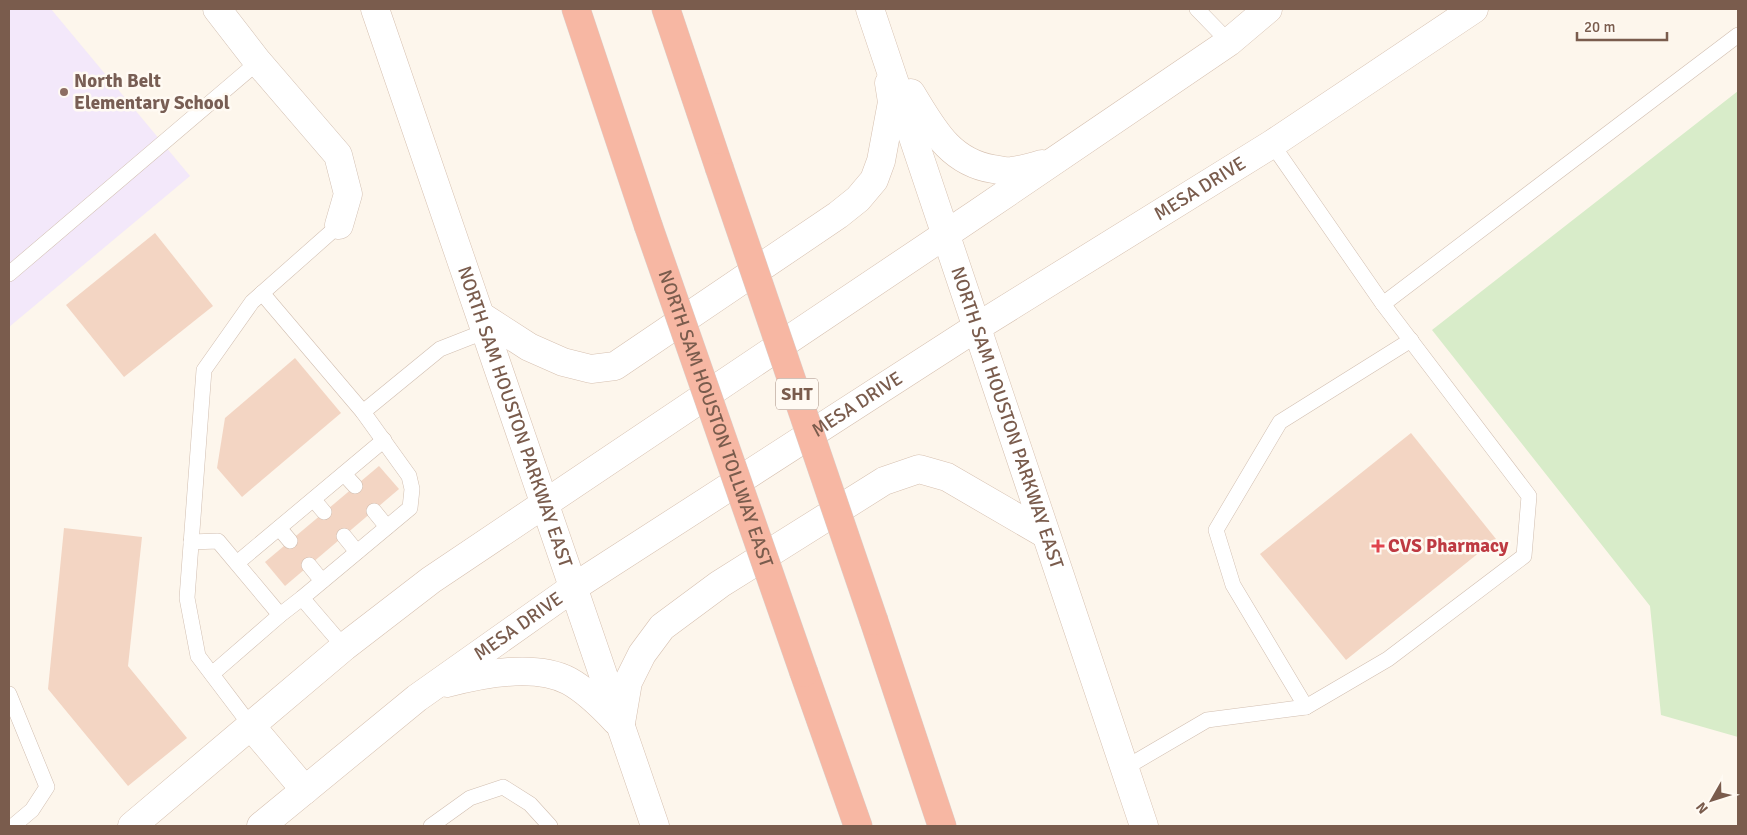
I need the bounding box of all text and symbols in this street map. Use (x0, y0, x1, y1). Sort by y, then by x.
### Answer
scale bar (1577, 10, 1667, 42)
text: 20 m (1584, 18, 1615, 36)
place label: North Belt Elementary School (74, 69, 230, 115)
marker: North Belt Elementary School (58, 86, 70, 98)
street label: MESA DRIVE (1150, 151, 1250, 226)
street label: NORTH SAM HOUSTON PARKWAY EAST (452, 263, 578, 571)
street label: NORTH SAM HOUSTON PARKWAY EAST (945, 263, 1069, 572)
street label: NORTH SAM HOUSTON TOLLWAY EAST (653, 267, 778, 571)
street label: MESA DRIVE (807, 366, 907, 442)
road number: SHT (776, 378, 818, 409)
place label: CVS Pharmacy (1388, 534, 1509, 558)
marker: CVS Pharmacy (1372, 540, 1384, 552)
street label: MESA DRIVE (469, 587, 568, 666)
north arrow (1687, 775, 1737, 825)
text: N (1693, 799, 1712, 817)

